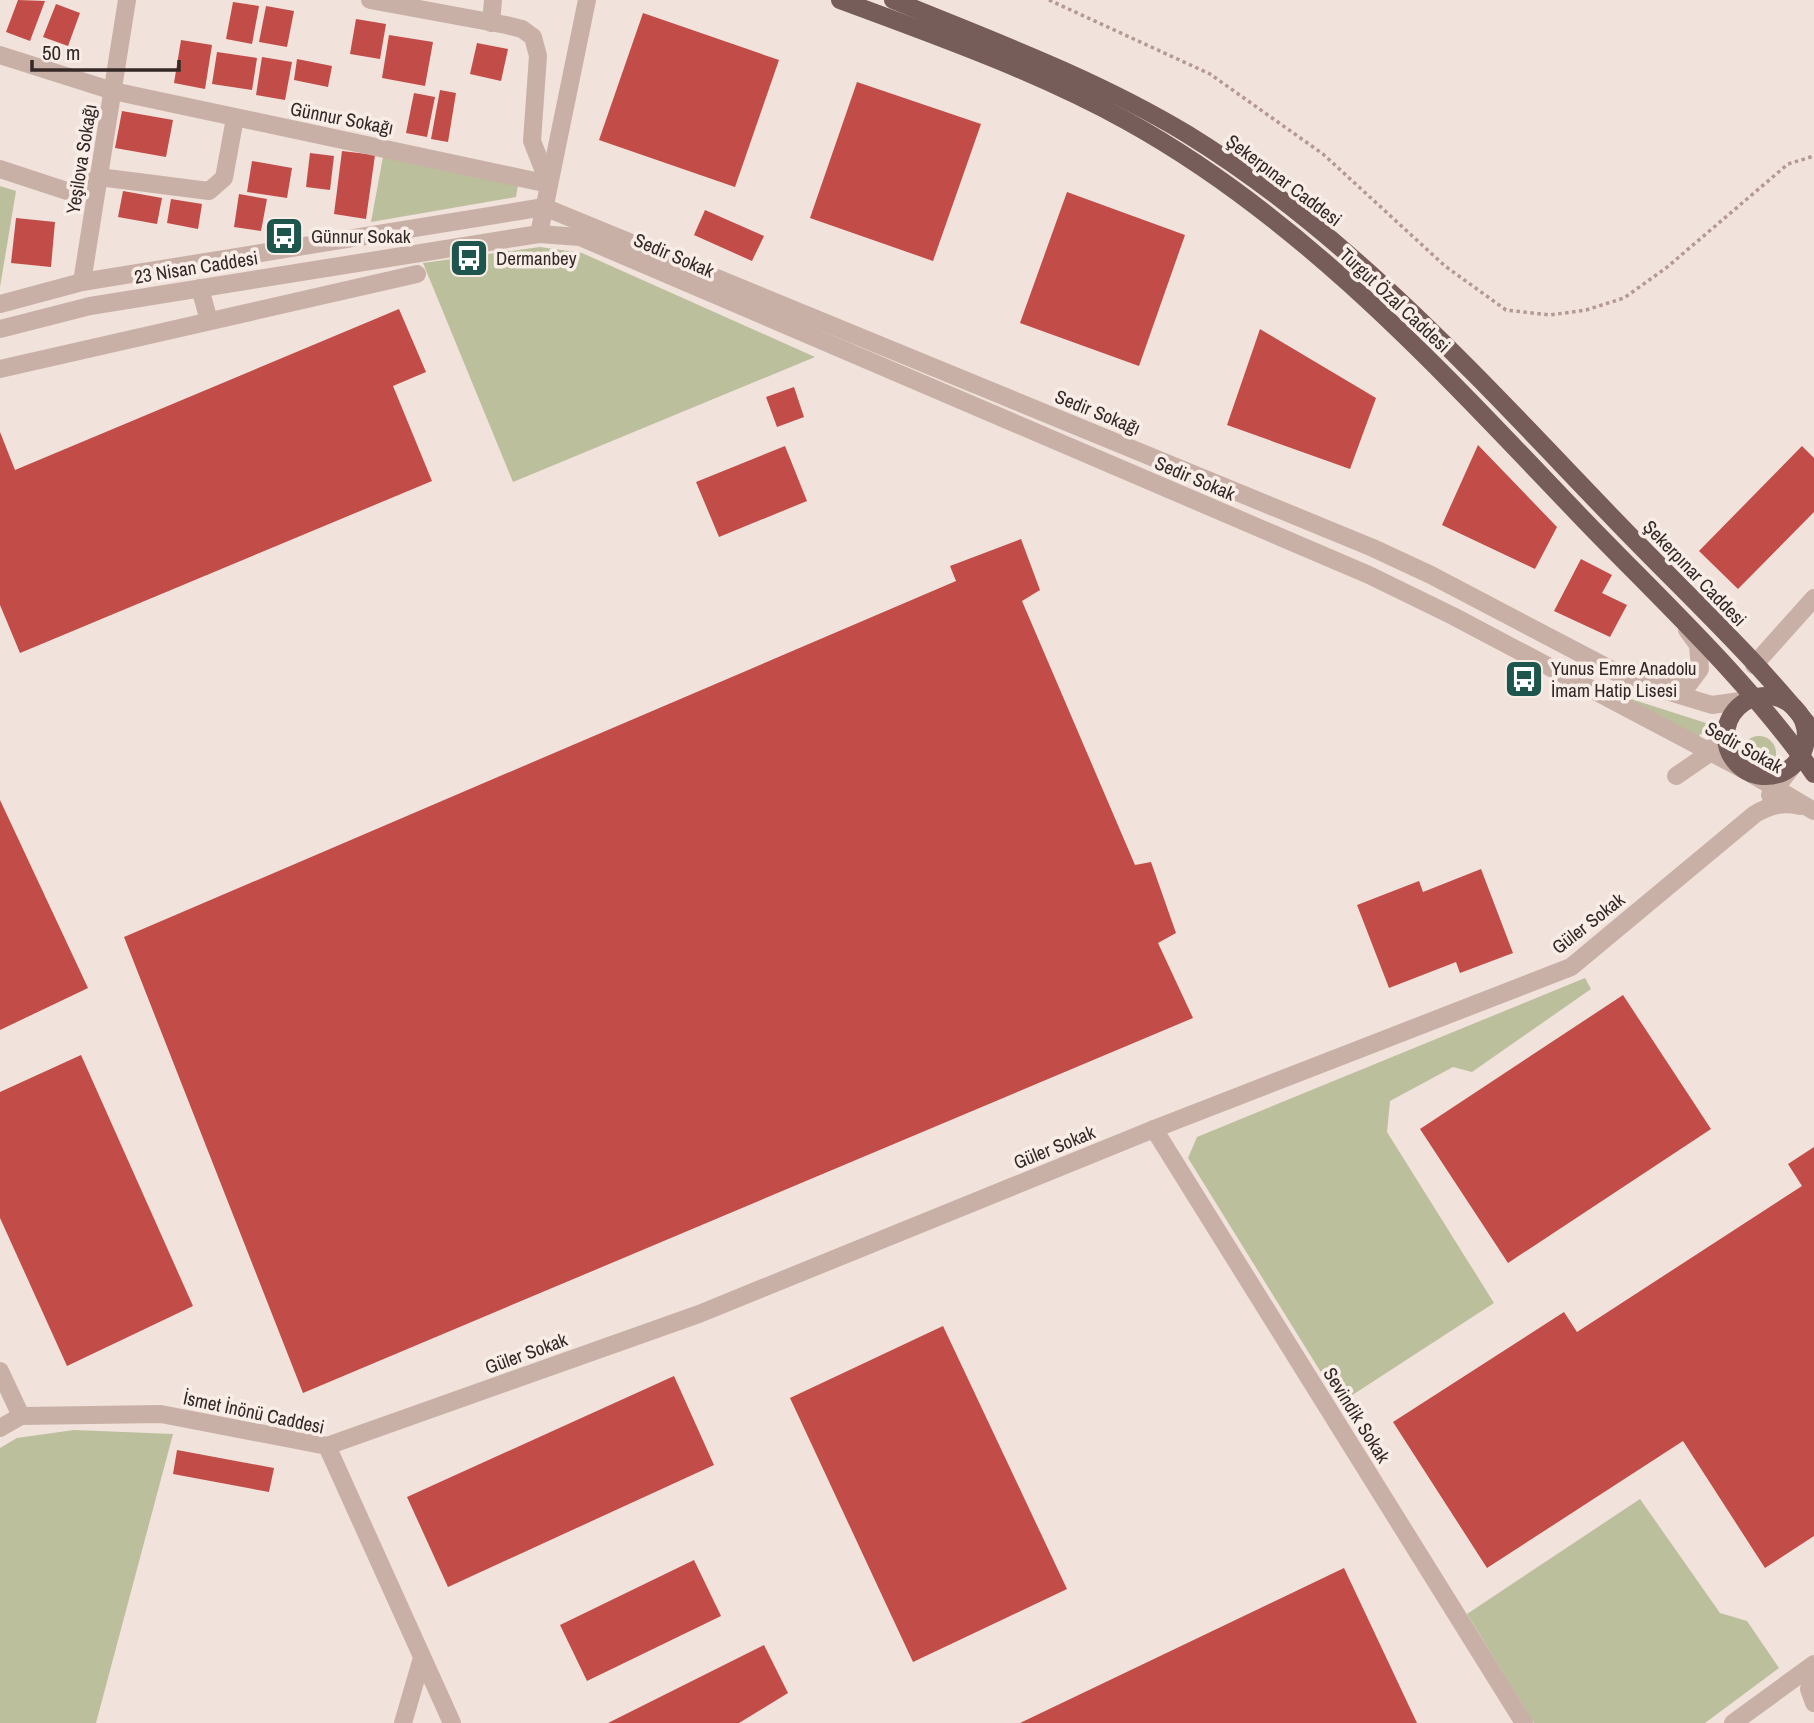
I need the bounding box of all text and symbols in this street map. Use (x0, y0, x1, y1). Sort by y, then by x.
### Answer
scale bar (32, 28, 178, 72)
text: 50 m (42, 38, 80, 67)
street label: Günnur Sokağı (288, 95, 396, 141)
street label: Yeşilova Sokağı (59, 102, 103, 216)
street label: Şekerpınar Caddesi (1221, 128, 1347, 232)
bus stop icon: Günnur Sokak (263, 215, 305, 257)
place label: Günnur Sokak (311, 223, 411, 249)
street label: Sedir Sokak (630, 226, 718, 284)
bus stop icon: Dermanbey (448, 237, 490, 279)
street label: Turgut Özal Caddesi (1334, 242, 1456, 358)
street label: 23 Nisan Caddesi (132, 244, 260, 290)
place label: Dermanbey (496, 245, 577, 271)
street label: Sedir Sokağı (1051, 383, 1145, 441)
street label: Sedir Sokak (1151, 449, 1239, 507)
street label: Şekerpınar Caddesi (1638, 514, 1752, 632)
place label: Yunus Emre Anadolu İmam Hatip Lisesi (1551, 655, 1697, 703)
bus stop icon: Yunus Emre Anadolu İmam Hatip Lisesi (1503, 658, 1545, 700)
street label: Sedir Sokak (1701, 715, 1788, 779)
street label: Güler Sokak (1546, 886, 1630, 960)
street label: Güler Sokak (1009, 1119, 1099, 1175)
street label: Güler Sokak (481, 1326, 571, 1380)
street label: Sevindik Sokak (1317, 1362, 1397, 1468)
street label: İsmet İnönü Caddesi (181, 1384, 327, 1440)

